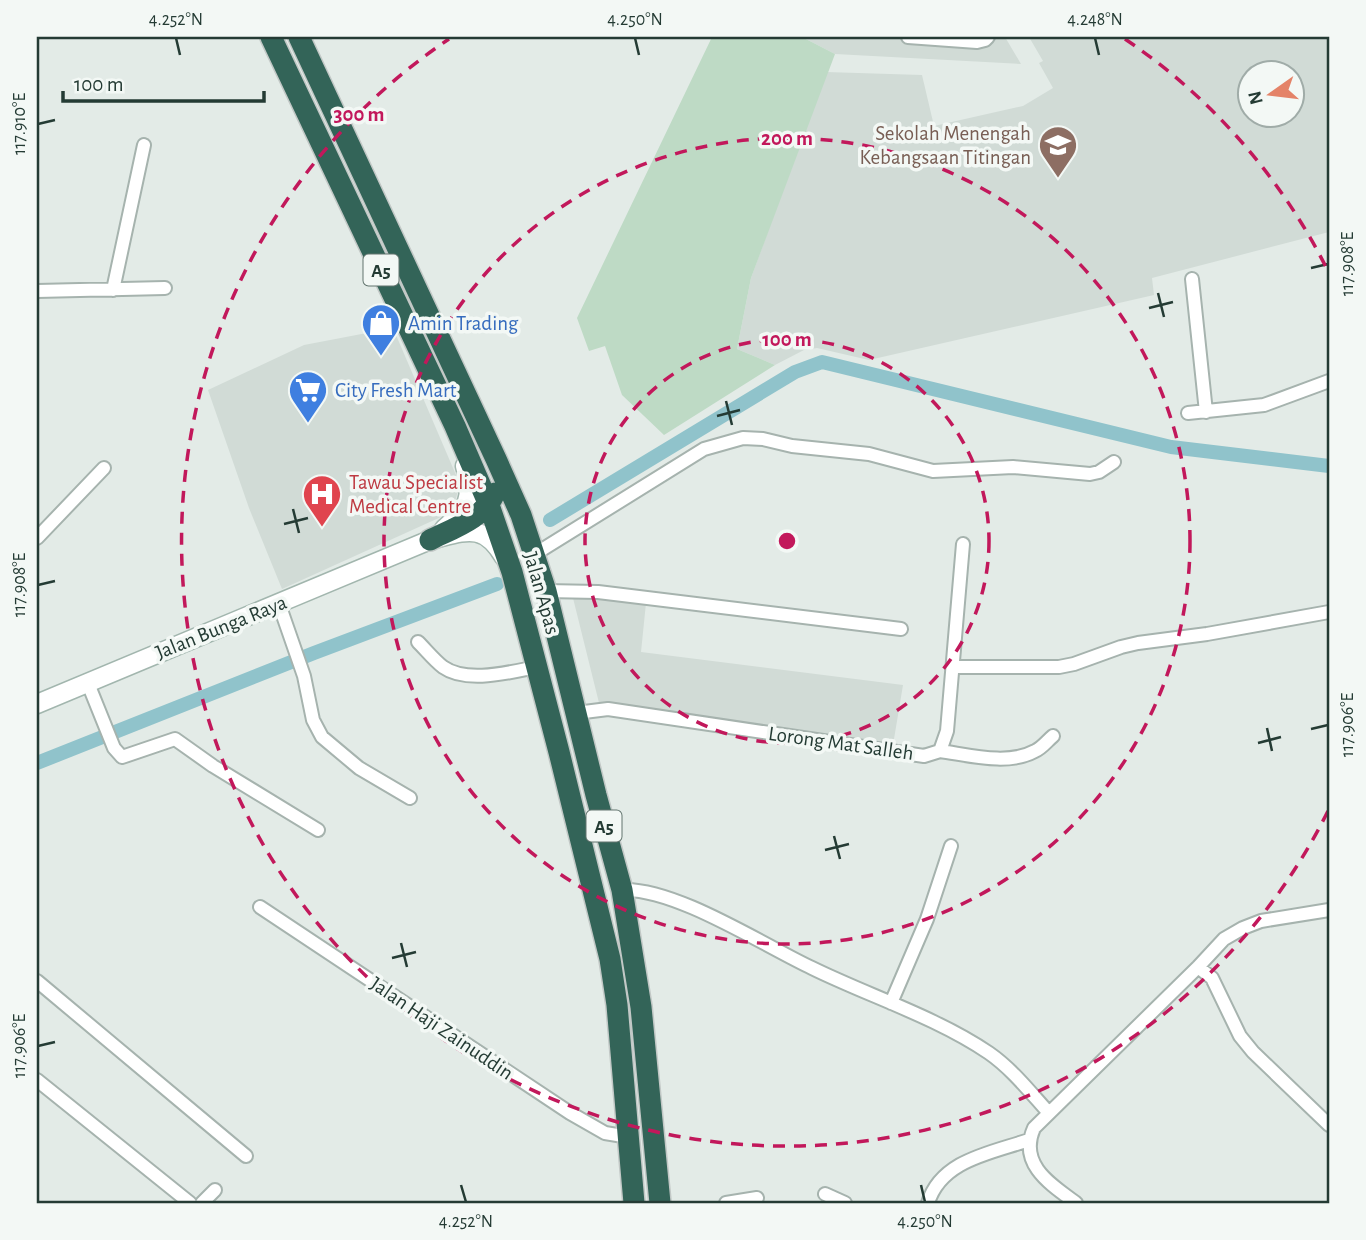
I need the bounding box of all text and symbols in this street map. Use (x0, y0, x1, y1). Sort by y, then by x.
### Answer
text: 4.252°N (149, 11, 203, 29)
text: 4.250°N (607, 11, 663, 29)
text: 4.248°N (1067, 11, 1123, 29)
scale bar (63, 60, 264, 104)
north arrow (1236, 60, 1306, 130)
text: 100 m (74, 74, 124, 95)
text: N (1245, 89, 1267, 106)
text: 117.910°E (11, 93, 29, 155)
text: 300 m (333, 104, 385, 125)
place label: Sekolah Menengah Kebangsaan Titingan (859, 123, 1031, 168)
school or university icon: Sekolah Menengah Kebangsaan Titingan (1037, 124, 1079, 179)
text: 200 m (761, 128, 813, 149)
text: 117.908°E (1339, 231, 1357, 296)
road number: A5 (364, 254, 398, 286)
shop icon: Amin Trading (360, 302, 402, 357)
place label: Amin Trading (408, 313, 519, 334)
text: 100 m (762, 329, 812, 350)
supermarket icon: City Fresh Mart (287, 369, 329, 424)
place label: City Fresh Mart (335, 380, 457, 401)
place label: Tawau Specialist Medical Centre (349, 472, 483, 517)
hospital icon: Tawau Specialist Medical Centre (301, 473, 343, 528)
centre of rings (775, 529, 799, 553)
street label: Jalan Apas (520, 550, 563, 637)
text: 117.908°E (11, 552, 29, 617)
street label: Jalan Bunga Raya (153, 591, 290, 663)
text: 117.906°E (1339, 692, 1357, 757)
street label: Lorong Mat Salleh (767, 723, 915, 764)
road number: A5 (586, 810, 622, 842)
street label: Jalan Haji Zainuddin (366, 973, 517, 1084)
text: 117.906°E (11, 1013, 29, 1078)
text: 4.252°N (439, 1213, 493, 1231)
text: 4.250°N (897, 1213, 953, 1231)

